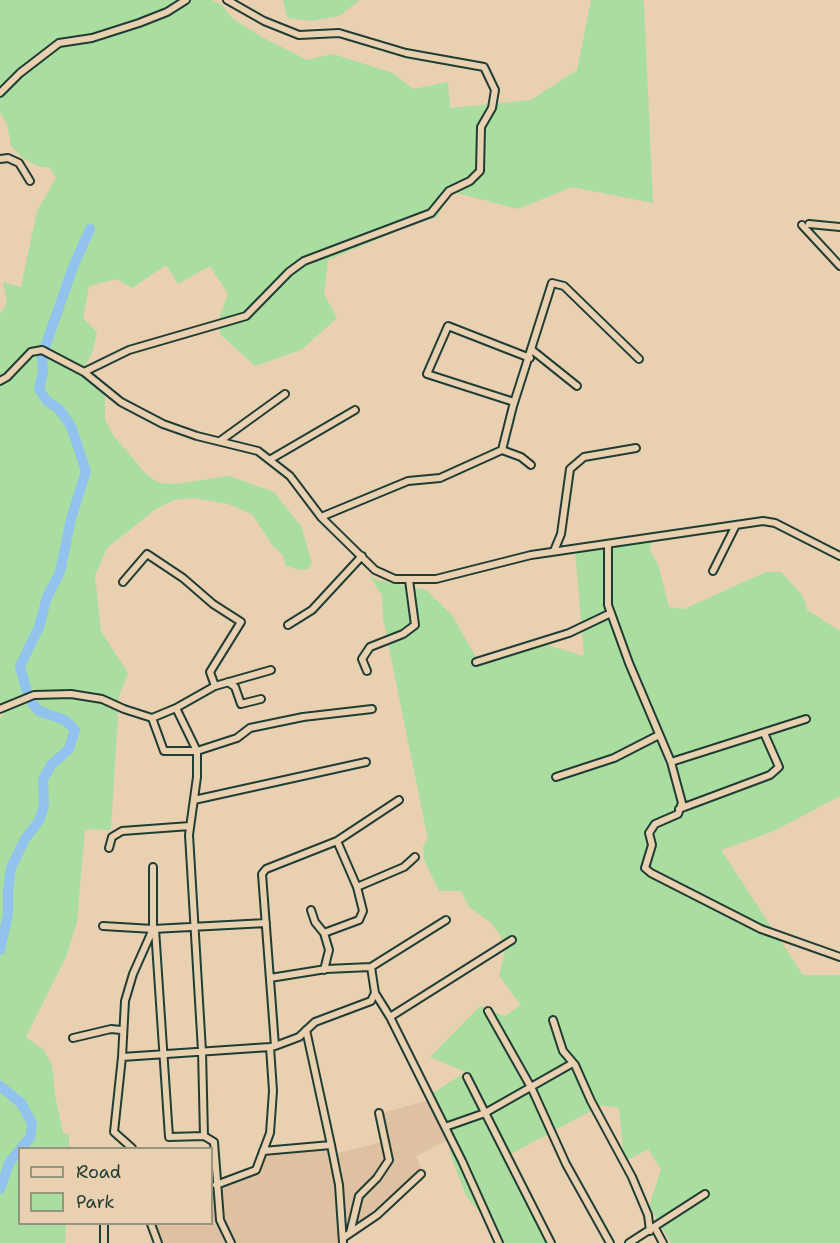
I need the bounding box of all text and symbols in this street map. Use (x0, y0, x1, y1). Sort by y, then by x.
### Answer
legend (18, 1147, 213, 1225)
text: Road (76, 1160, 121, 1184)
text: Park (76, 1190, 115, 1214)

